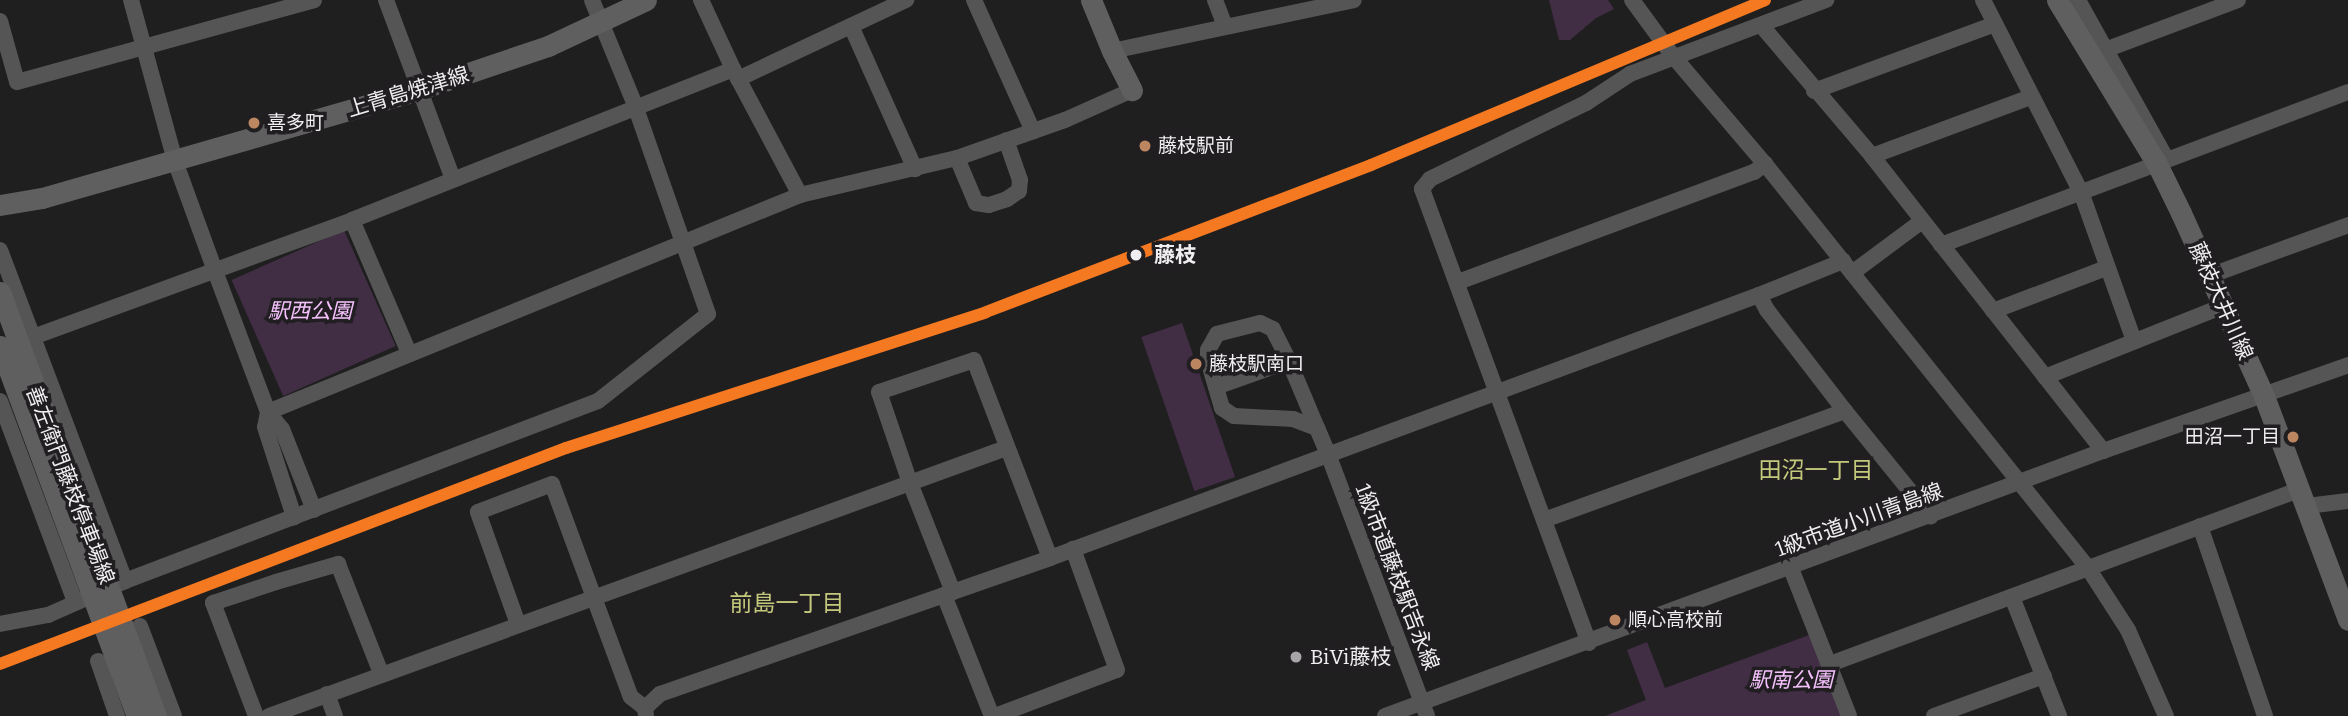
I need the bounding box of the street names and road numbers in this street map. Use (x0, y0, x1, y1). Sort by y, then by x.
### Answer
street label: 上青島焼津線 (344, 62, 472, 122)
street label: 藤枝大井川線 (2184, 238, 2258, 364)
street label: 善左衛門藤枝停車場線 (21, 382, 119, 588)
street label: 1級市道小川青島線 (1772, 478, 1946, 562)
street label: 1級市道藤枝駅吉永線 (1350, 480, 1444, 674)

